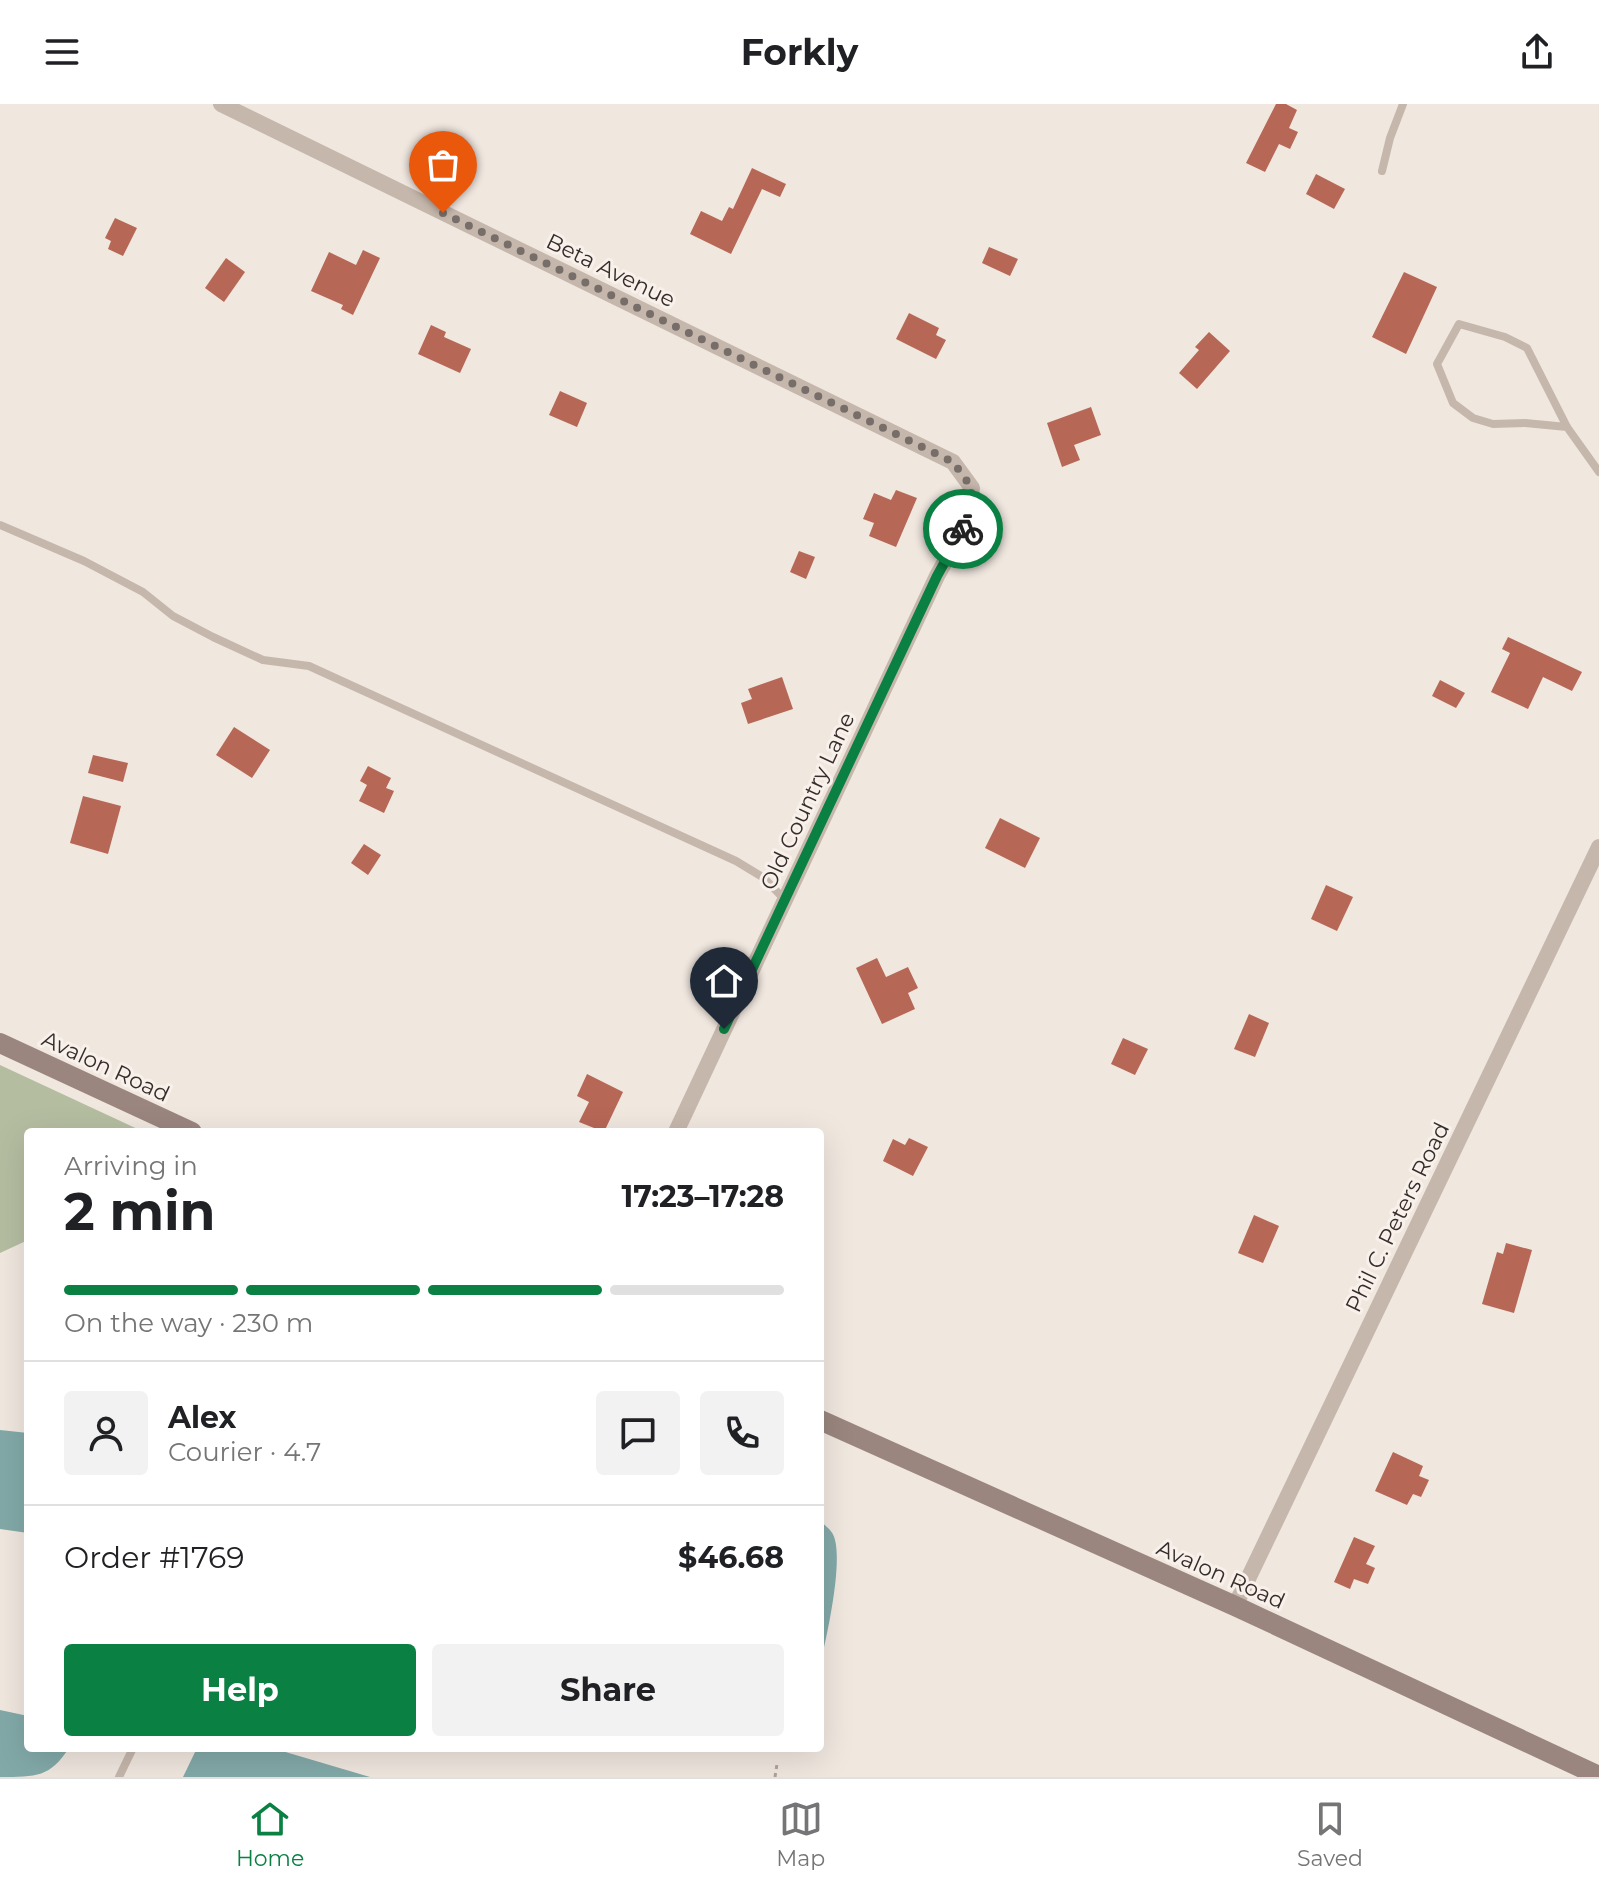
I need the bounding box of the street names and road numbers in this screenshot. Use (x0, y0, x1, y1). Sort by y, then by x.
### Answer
street label: Beta Avenue (542, 228, 680, 313)
street label: Old Country Lane (754, 708, 860, 894)
street label: Avalon Road (38, 1025, 174, 1108)
street label: Phil C. Peters Road (1340, 1118, 1455, 1317)
street label: Avalon Road (1152, 1534, 1289, 1615)

